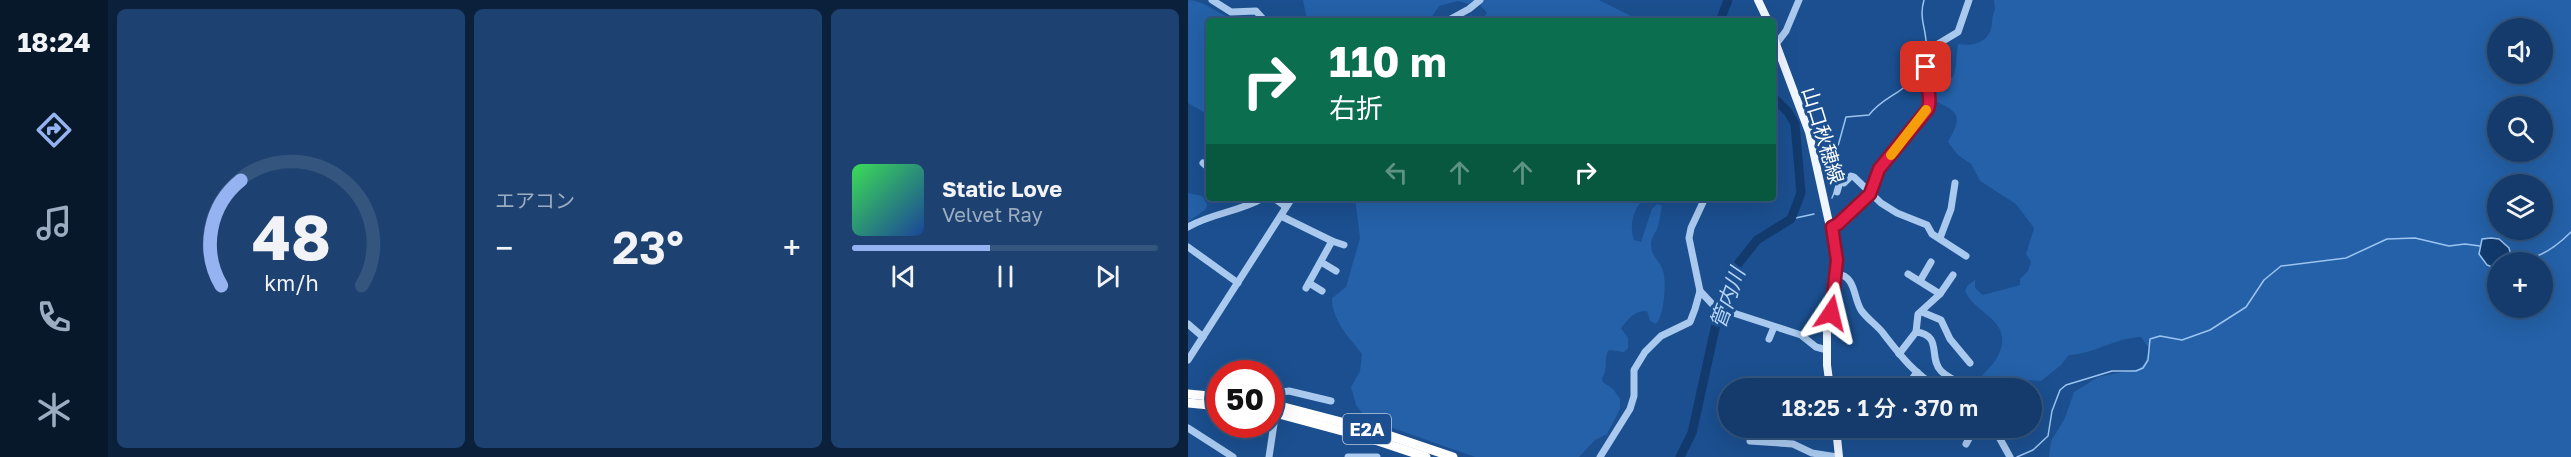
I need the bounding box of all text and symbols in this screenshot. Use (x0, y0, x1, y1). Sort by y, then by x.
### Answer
map controls (2487, 18, 2553, 318)
button: sound (2487, 18, 2553, 84)
text: 18:24 (17, 26, 91, 58)
text: 110 m (1329, 36, 1447, 86)
pin (1900, 41, 1951, 92)
icon: right (1230, 42, 1308, 120)
icon: arrive (1909, 50, 1942, 83)
street label: 山口秋穂線 (1798, 84, 1850, 186)
text: 右折 (1329, 92, 1383, 124)
button: search (2487, 96, 2553, 162)
icon: directions (33, 109, 75, 151)
icon: left (1380, 156, 1413, 189)
icon: ahead (1443, 156, 1476, 189)
icon: ahead (1506, 156, 1539, 189)
icon: right (1569, 156, 1602, 189)
button: layers (2487, 174, 2553, 240)
text: Static Love (942, 175, 1062, 202)
text: エアコン (495, 188, 575, 212)
text: 48 (252, 199, 330, 274)
icon: music (33, 202, 75, 244)
text: Velvet Ray (942, 202, 1043, 226)
text: 23° (612, 220, 684, 274)
text: − (495, 228, 513, 267)
text: + (783, 228, 801, 267)
button: + (2487, 252, 2553, 318)
icon: previous (887, 260, 920, 293)
icon: pause (989, 260, 1022, 293)
icon: next (1091, 260, 1124, 293)
water label: 管内川 (1704, 262, 1751, 332)
text: km/h (264, 270, 318, 296)
position arrow (1799, 281, 1863, 345)
icon: phone (33, 296, 75, 338)
speed limit sign: 50 (1206, 360, 1284, 438)
icon: climate (33, 389, 75, 431)
text: 18:25 · 1 分 · 370 m (1782, 394, 1978, 421)
road number: E2A (1343, 414, 1391, 444)

